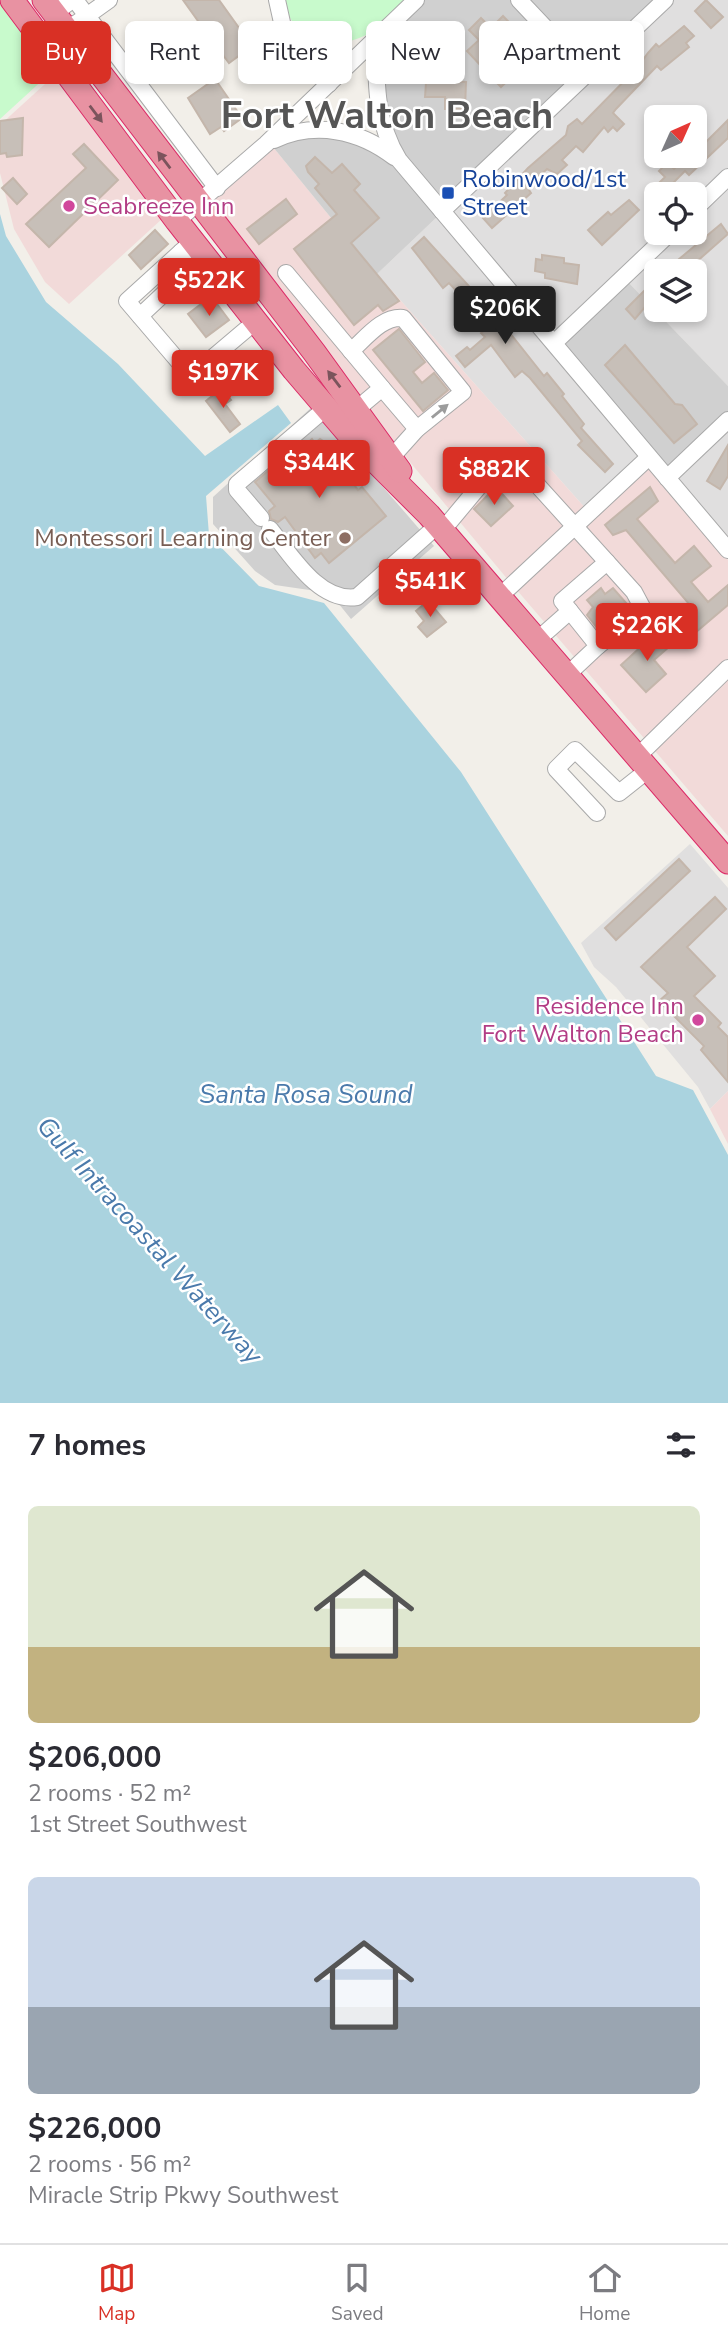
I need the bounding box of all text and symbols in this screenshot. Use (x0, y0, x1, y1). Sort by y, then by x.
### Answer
chip: Buy (21, 21, 111, 84)
chip: Rent (125, 21, 224, 84)
chip: Filters (238, 21, 352, 84)
chip: New (366, 21, 465, 84)
chip: Apartment (479, 21, 644, 84)
district label: Fort Walton Beach (221, 90, 553, 141)
one-way arrow (89, 105, 103, 123)
north arrow (644, 105, 707, 168)
map controls (644, 105, 707, 322)
one-way arrow (157, 151, 171, 169)
place label: Robinwood/1st Street (462, 163, 627, 223)
button: locate (644, 182, 707, 245)
marker: Robinwood/1st Street (440, 185, 456, 201)
place label: Seabreeze Inn (83, 190, 234, 222)
marker: Seabreeze Inn (61, 198, 77, 214)
pin: $522K (160, 258, 258, 318)
button: layers (644, 259, 707, 322)
text: $522K (174, 265, 244, 296)
pin: $206K (456, 286, 554, 346)
text: $206K (470, 293, 540, 324)
pin: $197K (174, 350, 272, 410)
text: $197K (188, 357, 258, 388)
one-way arrow (326, 370, 341, 388)
one-way arrow (431, 404, 448, 419)
pin: $344K (270, 440, 368, 500)
text: $344K (284, 447, 354, 478)
pin: $882K (445, 448, 543, 507)
text: $882K (459, 454, 529, 485)
place label: Montessori Learning Center (34, 522, 331, 554)
marker: Montessori Learning Center (337, 530, 353, 546)
pin: $541K (381, 560, 479, 619)
text: $541K (395, 566, 465, 597)
pin: $226K (598, 604, 696, 663)
text: $226K (612, 610, 682, 641)
place label: Residence Inn Fort Walton Beach (482, 990, 684, 1050)
marker: Residence Inn Fort Walton Beach (690, 1012, 706, 1028)
water label: Santa Rosa Sound (199, 1077, 414, 1112)
water label: Gulf Intracoastal Waterway (29, 1109, 271, 1373)
text: 7 homes (28, 1425, 146, 1466)
icon: filters (662, 1426, 700, 1464)
icon: home (301, 1551, 427, 1677)
text: $206,000 (28, 1737, 161, 1778)
text: 2 rooms · 52 m² (28, 1778, 191, 1809)
text: 1st Street Southwest (28, 1809, 247, 1840)
icon: home (301, 1922, 427, 2048)
text: $226,000 (28, 2108, 161, 2149)
text: 2 rooms · 56 m² (28, 2149, 191, 2180)
text: Miracle Strip Pkwy Southwest (28, 2180, 338, 2211)
tab: Map (98, 2259, 136, 2327)
tab: Saved (331, 2259, 384, 2327)
tab: Home (579, 2259, 630, 2327)

